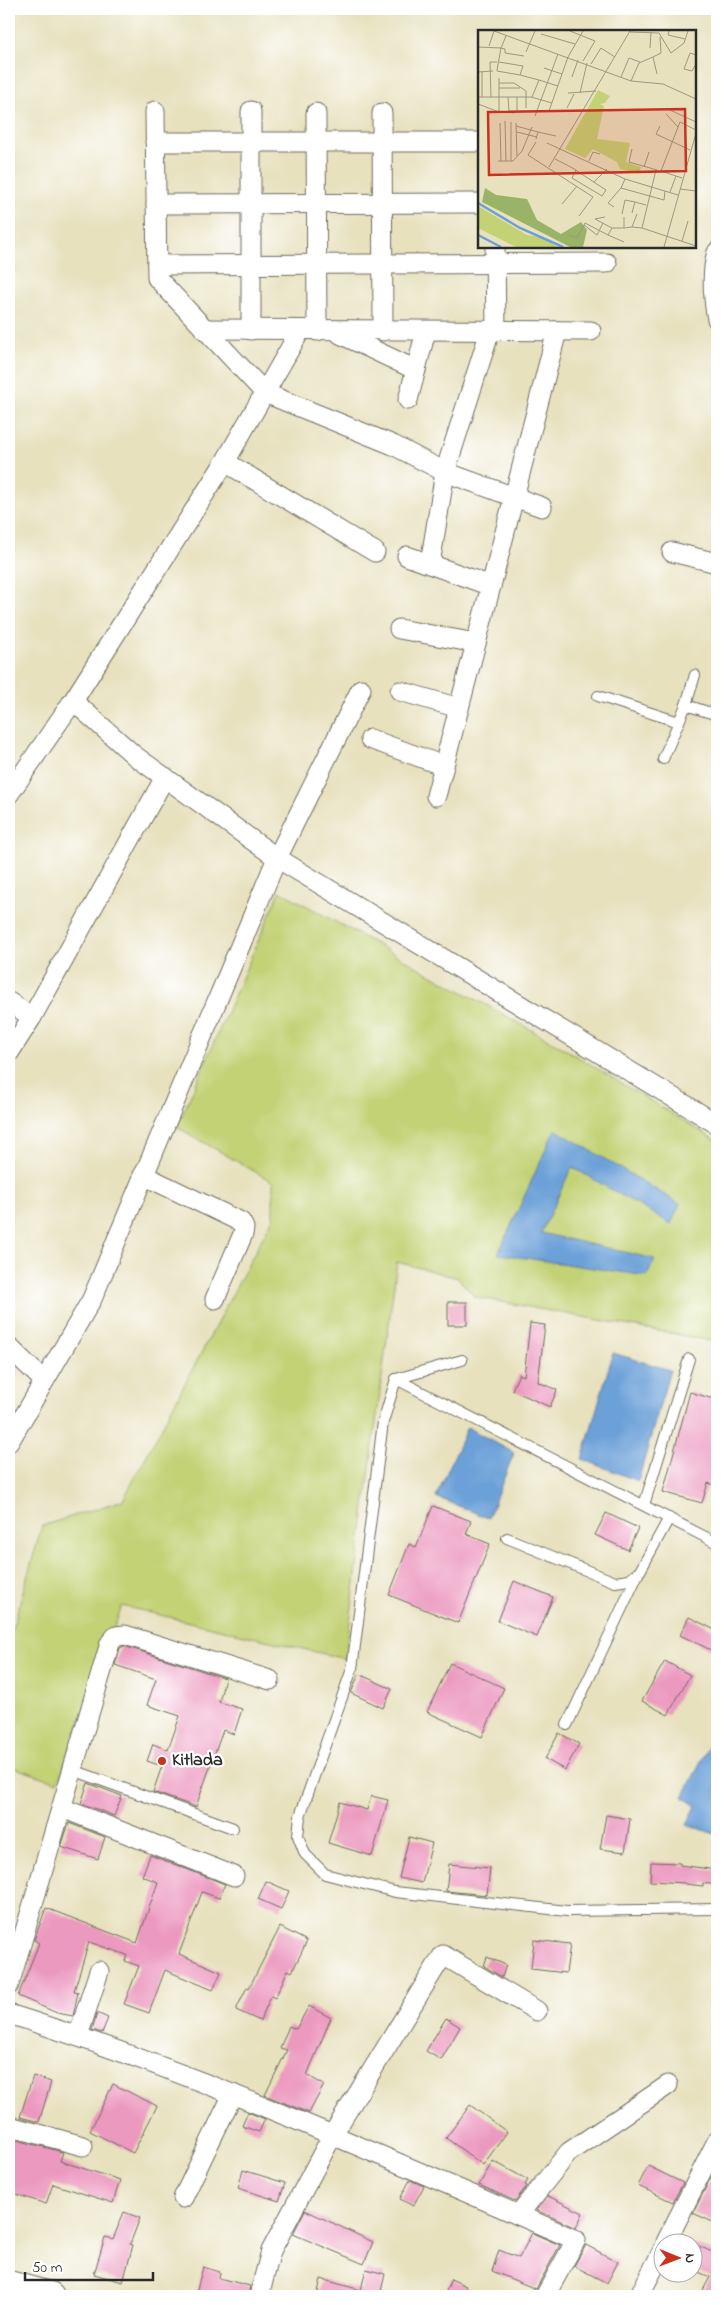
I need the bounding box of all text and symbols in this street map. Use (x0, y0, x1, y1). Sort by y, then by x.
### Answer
inset map (478, 30, 696, 248)
place label: Kitlada (172, 1748, 223, 1774)
marker: Kitlada (156, 1755, 168, 1767)
north arrow (654, 2232, 704, 2282)
scale bar (25, 2250, 152, 2282)
text: N (679, 2253, 700, 2263)
text: 50 m (32, 2257, 63, 2279)

